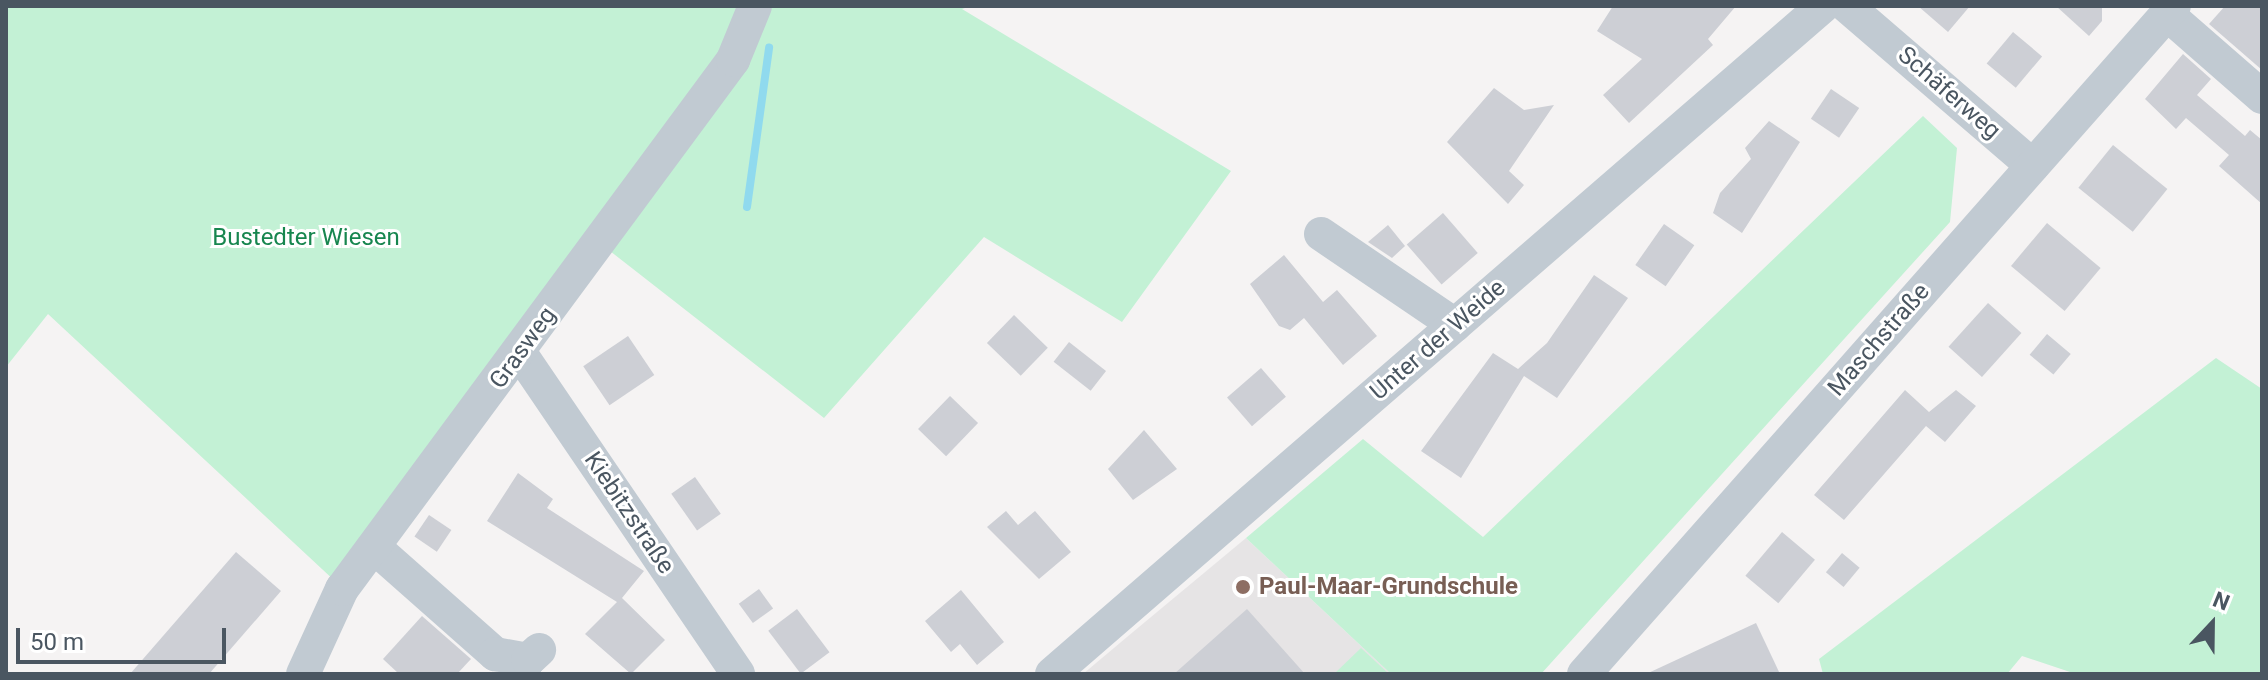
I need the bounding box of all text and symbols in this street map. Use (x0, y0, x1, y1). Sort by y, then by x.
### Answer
street label: Schäferweg (1892, 41, 2006, 145)
park label: Bustedter Wiesen (212, 224, 400, 252)
street label: Unter der Weide (1365, 274, 1511, 406)
street label: Maschstraße (1822, 278, 1936, 402)
street label: Grasweg (484, 302, 562, 394)
street label: Kiebitzstraße (578, 447, 680, 579)
place label: Paul-Maar-Grundschule (1259, 573, 1518, 601)
marker: Paul-Maar-Grundschule (1234, 578, 1252, 596)
north arrow (2172, 584, 2252, 664)
text: N (2209, 587, 2233, 616)
scale bar (20, 612, 230, 662)
text: 50 m (30, 628, 84, 656)

